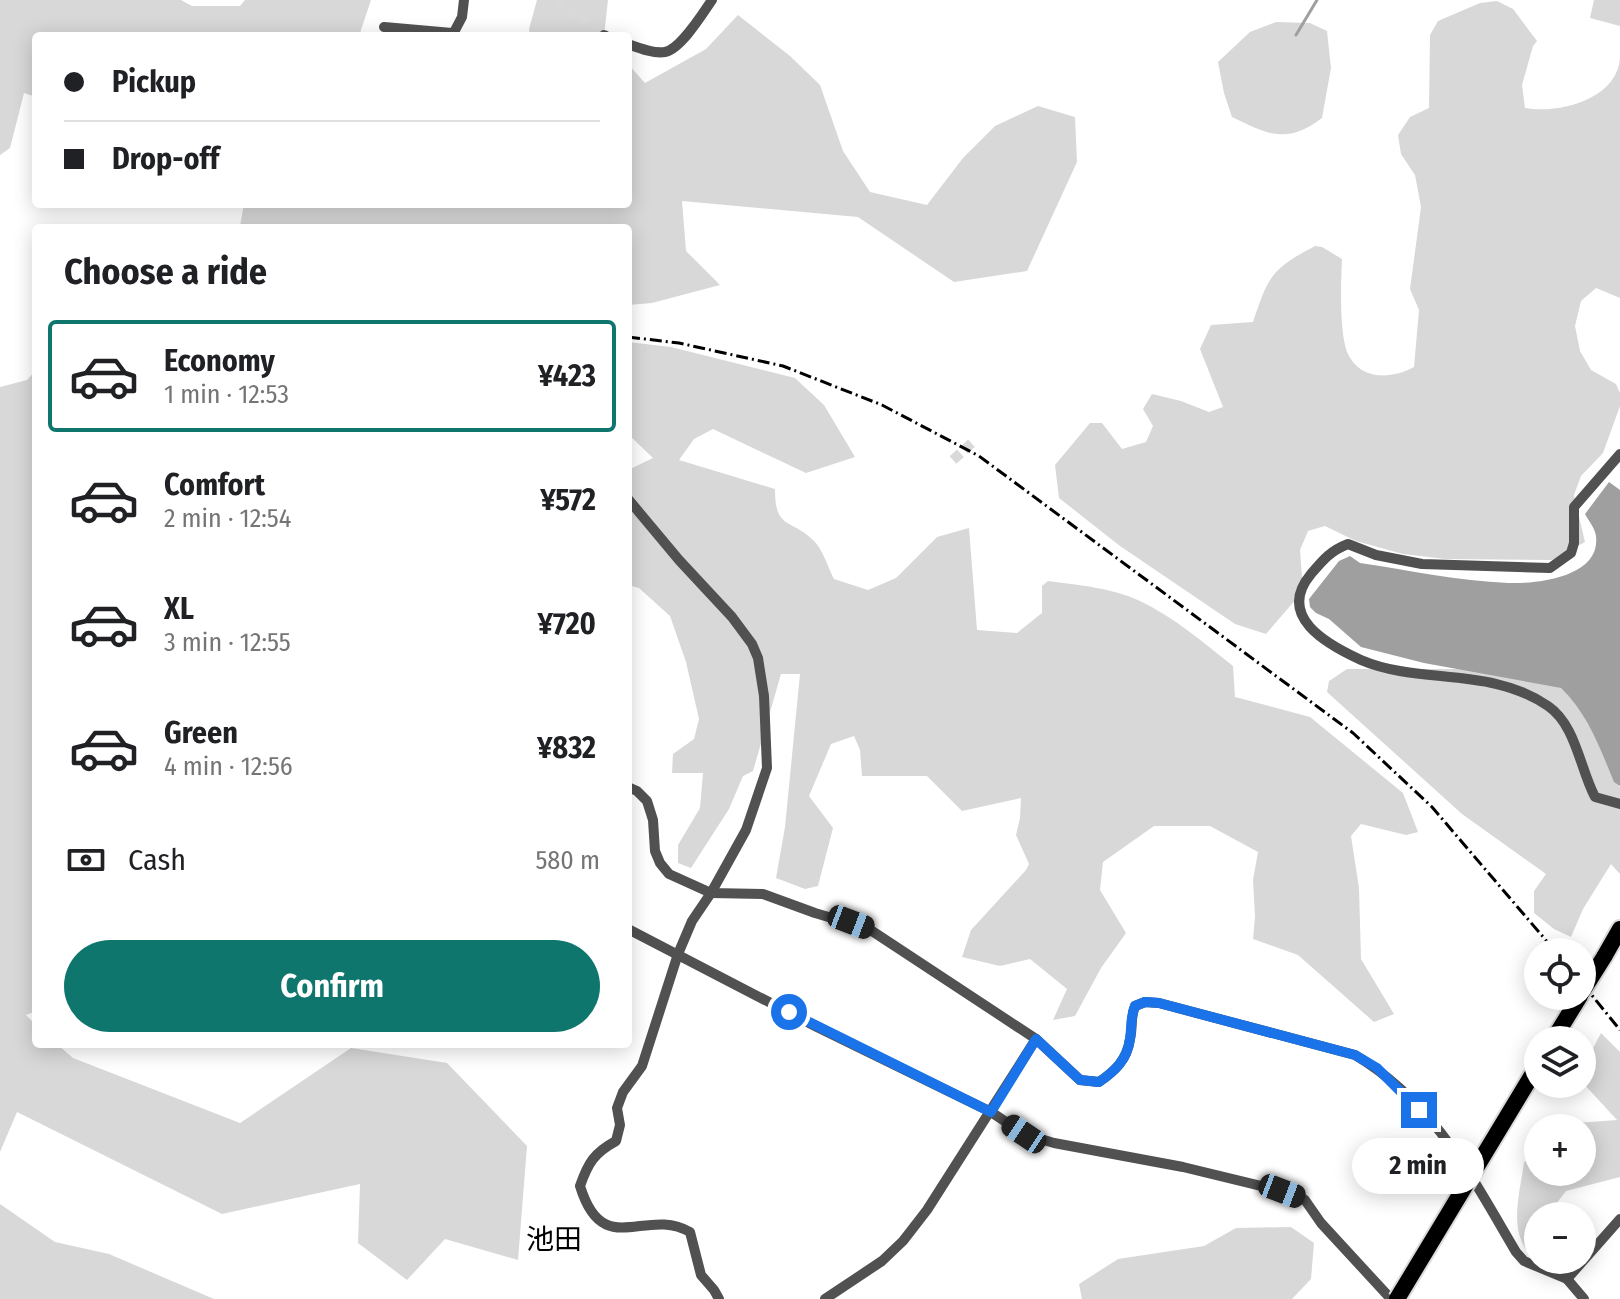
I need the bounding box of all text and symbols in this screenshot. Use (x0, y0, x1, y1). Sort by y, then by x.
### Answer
text: Pickup (112, 64, 196, 100)
text: Drop-off (112, 141, 219, 177)
text: Choose a ride (64, 250, 267, 294)
icon: car (68, 340, 140, 412)
text: Economy (164, 343, 275, 379)
text: ¥423 (538, 358, 596, 394)
text: 1 min · 12:53 (164, 379, 289, 410)
icon: car (68, 464, 140, 536)
text: Comfort (164, 467, 265, 503)
text: ¥572 (540, 482, 596, 518)
text: 2 min · 12:54 (164, 503, 291, 534)
icon: car (68, 588, 140, 660)
text: XL (164, 591, 194, 627)
text: ¥720 (538, 606, 596, 642)
text: 3 min · 12:55 (164, 627, 291, 658)
icon: car (68, 712, 140, 784)
text: Green (164, 715, 238, 751)
text: ¥832 (537, 730, 596, 766)
text: 4 min · 12:56 (164, 751, 293, 782)
icon: cash (64, 838, 108, 882)
text: Cash (128, 842, 186, 878)
text: 580 m (535, 845, 600, 876)
car (824, 902, 878, 942)
map controls (1524, 938, 1596, 1274)
button: locate (1524, 938, 1596, 1010)
button: Confirm (64, 940, 600, 1032)
route start (771, 994, 807, 1030)
button: layers (1524, 1026, 1596, 1098)
route end (1401, 1092, 1437, 1128)
car (997, 1111, 1051, 1157)
button: + (1524, 1114, 1596, 1186)
callout: 2 min (1353, 1138, 1485, 1194)
text: 2 min (1389, 1150, 1447, 1181)
car (1255, 1171, 1309, 1211)
button: − (1524, 1202, 1596, 1274)
district label: 池田 (526, 1223, 582, 1256)

